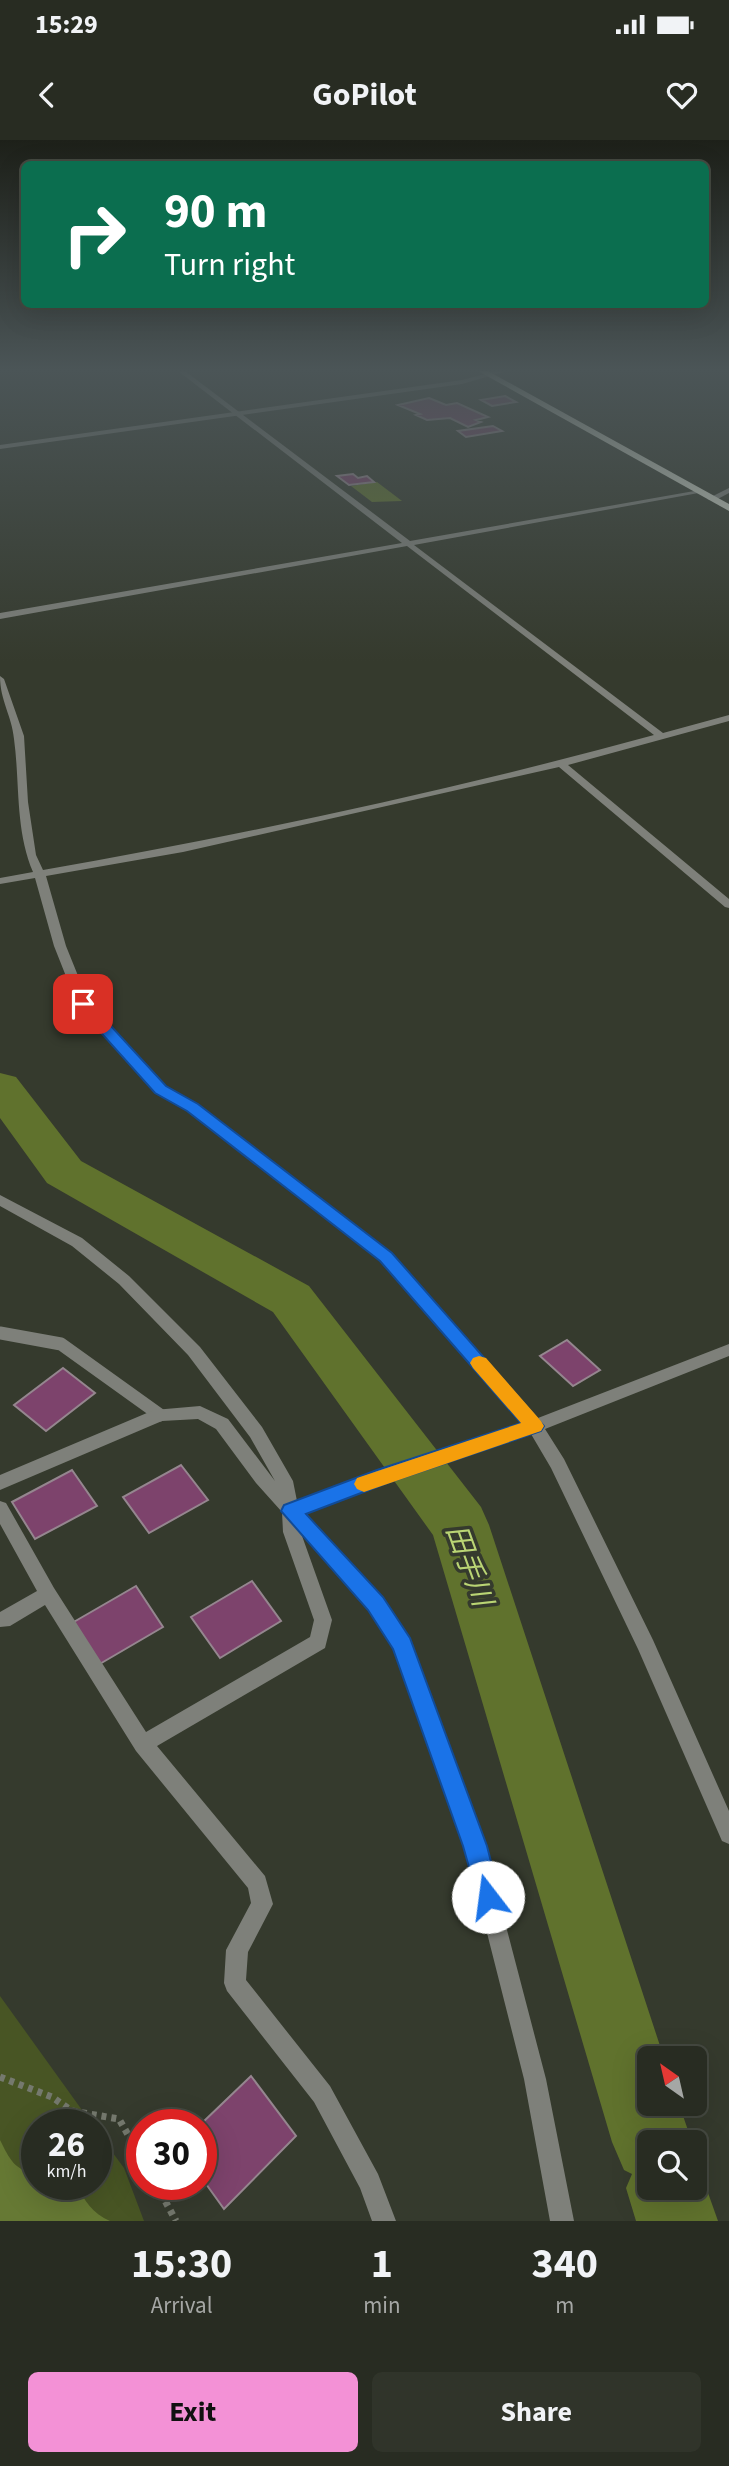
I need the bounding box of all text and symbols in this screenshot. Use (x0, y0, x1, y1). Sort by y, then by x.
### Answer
text: 15:29 (35, 6, 98, 43)
text: GoPilot (312, 72, 417, 118)
icon: back (28, 76, 66, 114)
icon: heart (663, 76, 701, 114)
text: 90 m (164, 177, 268, 247)
icon: right (49, 189, 140, 280)
text: Turn right (164, 242, 295, 288)
pin (53, 974, 113, 1034)
icon: arrive (64, 985, 102, 1023)
water label: 田手川 (436, 1519, 503, 1614)
position arrow (451, 1860, 525, 1934)
north arrow (637, 2046, 707, 2116)
map controls (637, 2046, 707, 2200)
speed limit sign: 30 (126, 2109, 217, 2200)
text: 26 (48, 2120, 85, 2170)
button: search (637, 2130, 707, 2200)
text: km/h (47, 2159, 86, 2184)
text: 15:30 (131, 2234, 232, 2294)
text: 1 (371, 2234, 393, 2294)
text: 340 (531, 2234, 598, 2294)
text: Arrival (151, 2289, 213, 2322)
text: min (363, 2289, 401, 2322)
text: m (555, 2289, 574, 2322)
button: Exit (28, 2372, 358, 2452)
button: Share (372, 2372, 701, 2452)

